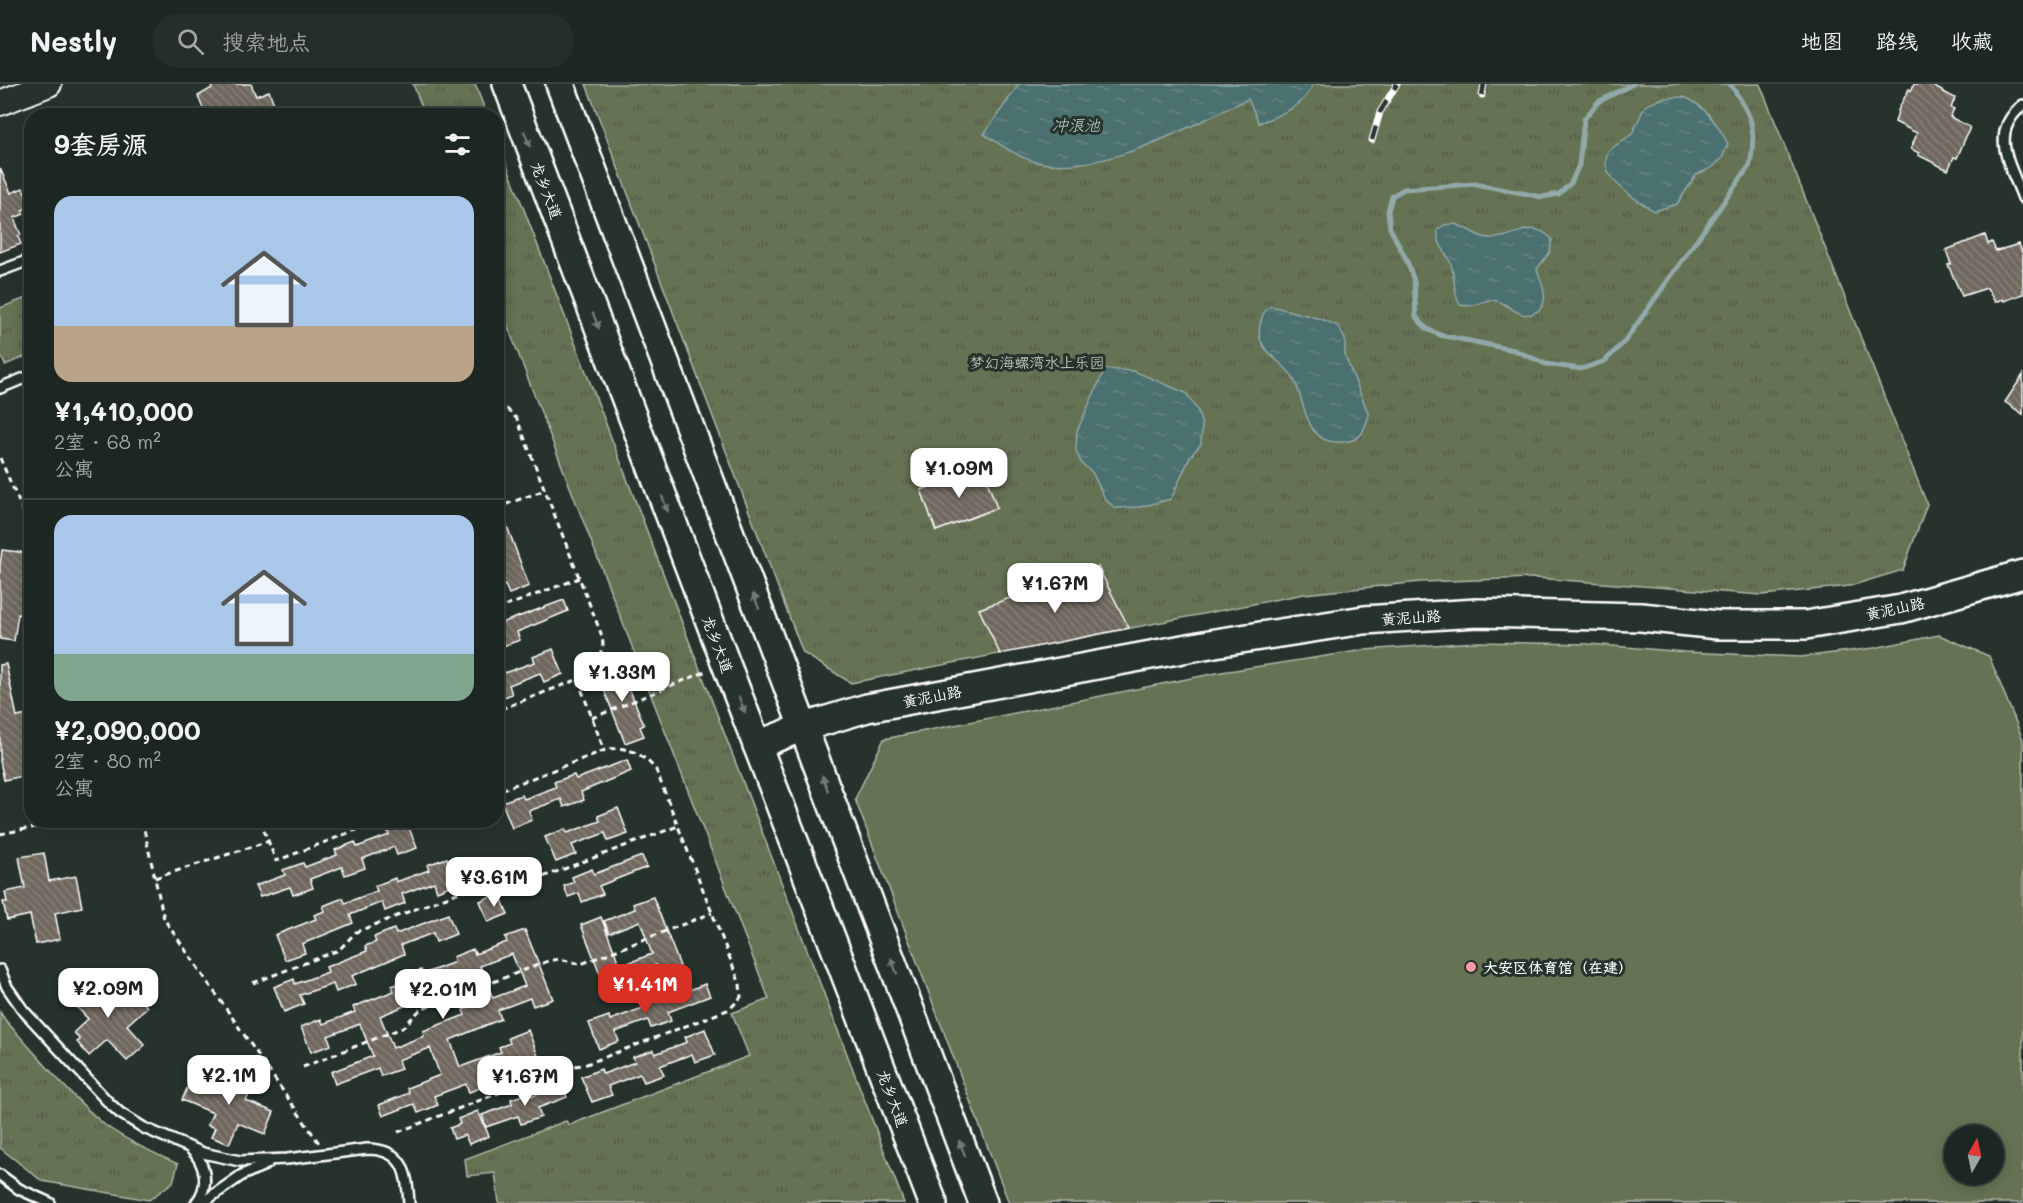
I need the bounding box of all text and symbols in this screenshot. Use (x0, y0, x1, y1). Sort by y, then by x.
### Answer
search box (153, 14, 573, 68)
text: Nestly (30, 23, 117, 59)
icon: search (174, 25, 207, 58)
text: 搜索地点 (222, 27, 310, 56)
text: 地图 (1801, 27, 1843, 54)
text: 路线 (1876, 27, 1918, 54)
text: 收藏 (1951, 27, 1993, 54)
water label: 冲浪池 (1052, 114, 1101, 135)
text: 9套房源 (54, 127, 148, 161)
icon: filters (441, 128, 474, 161)
one-way arrow (523, 130, 533, 148)
street label: 龙乡大道 (527, 158, 567, 222)
icon: home (210, 235, 318, 343)
one-way arrow (592, 312, 602, 330)
park label: 梦幻海螺湾水上乐园 (969, 352, 1105, 372)
text: ¥1,410,000 (54, 394, 193, 428)
text: 2室 · 68 m² (54, 428, 161, 454)
pin: ¥1.09M (910, 448, 1008, 499)
text: ¥1.09M (924, 454, 994, 480)
text: 公寓 (54, 455, 94, 481)
one-way arrow (660, 495, 670, 513)
icon: home (210, 554, 318, 662)
pin: ¥1.67M (1006, 563, 1104, 614)
text: ¥1.67M (1021, 569, 1089, 595)
one-way arrow (751, 592, 760, 610)
street label: 黄泥山路 (1864, 592, 1926, 624)
street label: 黄泥山路 (1380, 605, 1442, 629)
street label: 龙乡大道 (698, 612, 738, 676)
pin: ¥1.33M (573, 652, 671, 703)
text: ¥1.33M (588, 658, 656, 684)
street label: 黄泥山路 (901, 680, 963, 712)
one-way arrow (737, 697, 747, 715)
text: ¥2,090,000 (54, 713, 201, 747)
text: 2室 · 80 m² (54, 747, 161, 773)
text: 公寓 (54, 774, 94, 800)
one-way arrow (820, 774, 829, 792)
pin: ¥3.61M (445, 857, 543, 908)
text: ¥3.61M (460, 863, 528, 889)
one-way arrow (888, 957, 898, 975)
place label: 大安区体育馆（在建） (1483, 957, 1633, 977)
marker: 大安区体育馆（在建） (1464, 960, 1478, 974)
pin: ¥1.41M (596, 964, 694, 1015)
pin: ¥2.09M (59, 968, 157, 1019)
pin: ¥2.01M (394, 969, 492, 1020)
text: ¥1.41M (612, 970, 678, 996)
text: ¥2.09M (72, 974, 144, 1000)
text: ¥2.01M (409, 975, 477, 1001)
pin: ¥2.1M (187, 1055, 271, 1106)
pin: ¥1.67M (476, 1056, 574, 1107)
text: ¥2.1M (201, 1061, 257, 1087)
text: ¥1.67M (491, 1062, 559, 1088)
street label: 龙乡大道 (873, 1066, 913, 1130)
north arrow (1944, 1125, 2004, 1185)
map controls (1944, 1125, 2004, 1185)
one-way arrow (957, 1139, 967, 1157)

